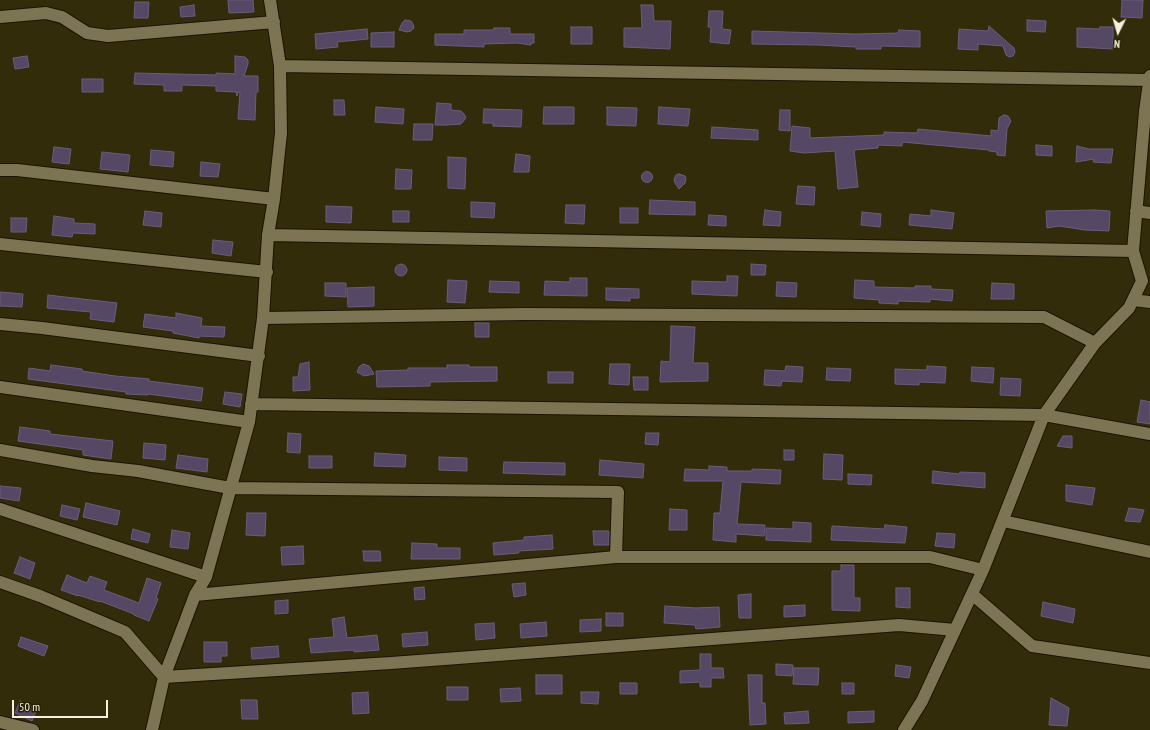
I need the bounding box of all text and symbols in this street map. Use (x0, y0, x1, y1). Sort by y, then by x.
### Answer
north arrow (1098, 12, 1138, 52)
text: N (1113, 37, 1121, 51)
scale bar (14, 692, 110, 718)
text: 50 m (19, 699, 40, 714)

